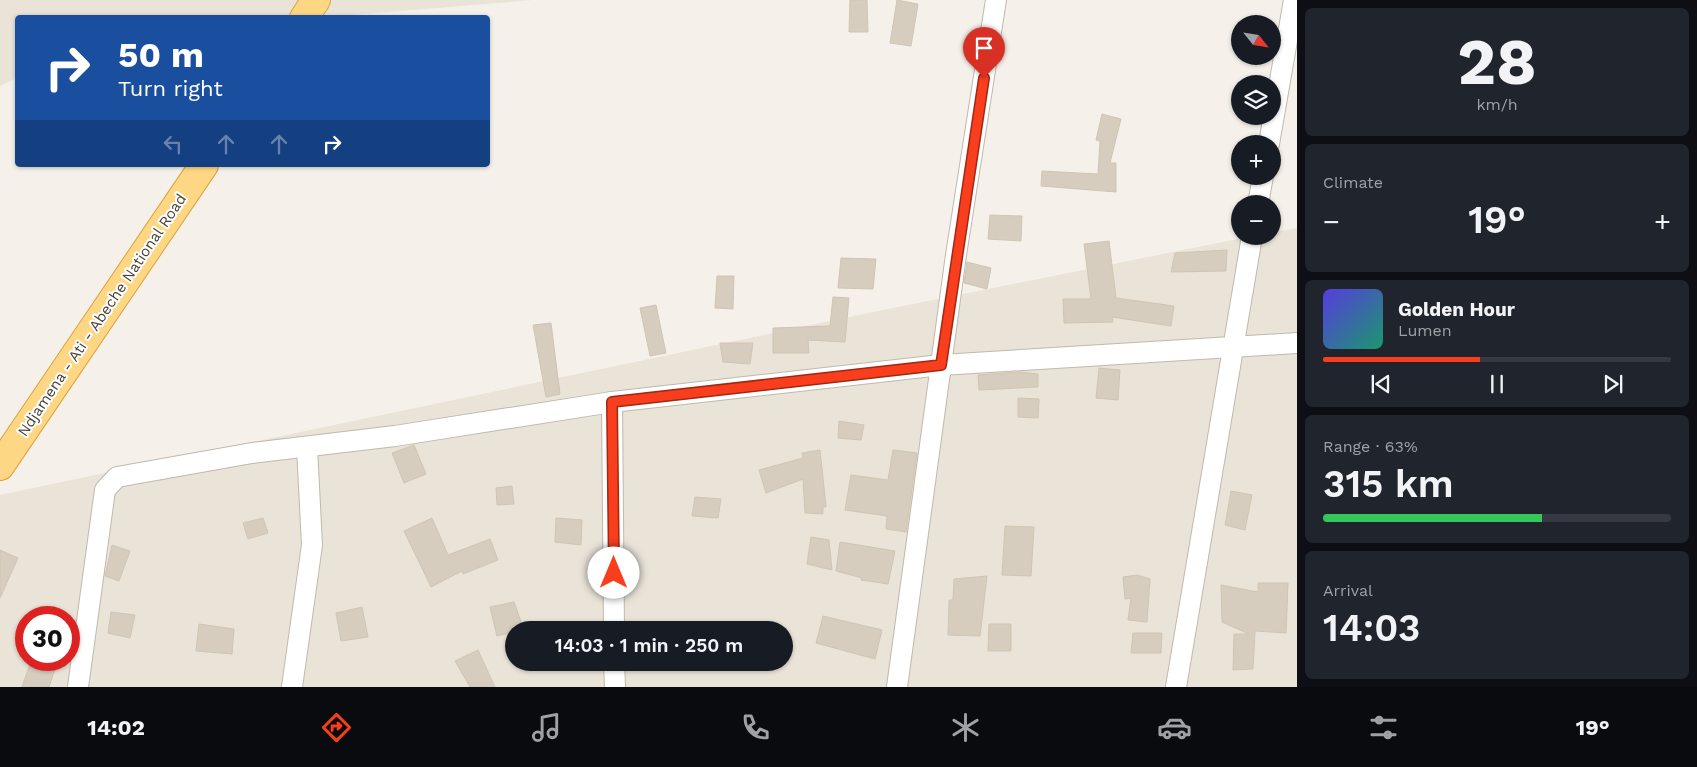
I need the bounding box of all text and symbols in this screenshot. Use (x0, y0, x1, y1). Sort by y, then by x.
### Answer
north arrow (1231, 15, 1281, 65)
map controls (1231, 15, 1281, 245)
text: 28 (1457, 24, 1537, 100)
pin (963, 27, 1005, 78)
text: 50 m (118, 34, 204, 76)
icon: arrive (970, 34, 998, 62)
icon: right (35, 35, 100, 100)
button: layers (1231, 75, 1281, 125)
text: Turn right (118, 76, 223, 101)
text: km/h (1476, 95, 1518, 114)
icon: left (159, 130, 187, 158)
icon: ahead (212, 130, 240, 158)
icon: ahead (265, 130, 293, 158)
icon: right (318, 130, 346, 158)
button: + (1231, 135, 1281, 185)
text: Climate (1323, 173, 1383, 192)
street label: Ndjamena - Ati - Abeche National Road (14, 190, 190, 440)
button: − (1231, 195, 1281, 245)
text: 19° (1468, 198, 1526, 242)
text: − (1323, 205, 1340, 238)
text: + (1654, 205, 1671, 238)
text: Golden Hour (1398, 298, 1515, 321)
text: Lumen (1398, 321, 1452, 340)
icon: previous (1367, 370, 1395, 398)
icon: pause (1483, 370, 1511, 398)
icon: next (1599, 370, 1627, 398)
text: Range · 63% (1323, 437, 1418, 456)
text: 315 km (1323, 462, 1454, 506)
position arrow (587, 546, 639, 598)
text: Arrival (1323, 581, 1373, 600)
speed limit sign: 30 (15, 606, 80, 671)
text: 14:03 (1323, 606, 1420, 650)
text: 14:03 · 1 min · 250 m (555, 634, 743, 657)
icon: directions (319, 710, 354, 745)
icon: music (529, 710, 564, 745)
icon: phone (738, 710, 773, 745)
icon: climate (948, 710, 983, 745)
icon: car (1157, 710, 1192, 745)
icon: filters (1366, 710, 1401, 745)
text: 14:02 (87, 715, 145, 740)
text: 19° (1576, 715, 1610, 740)

